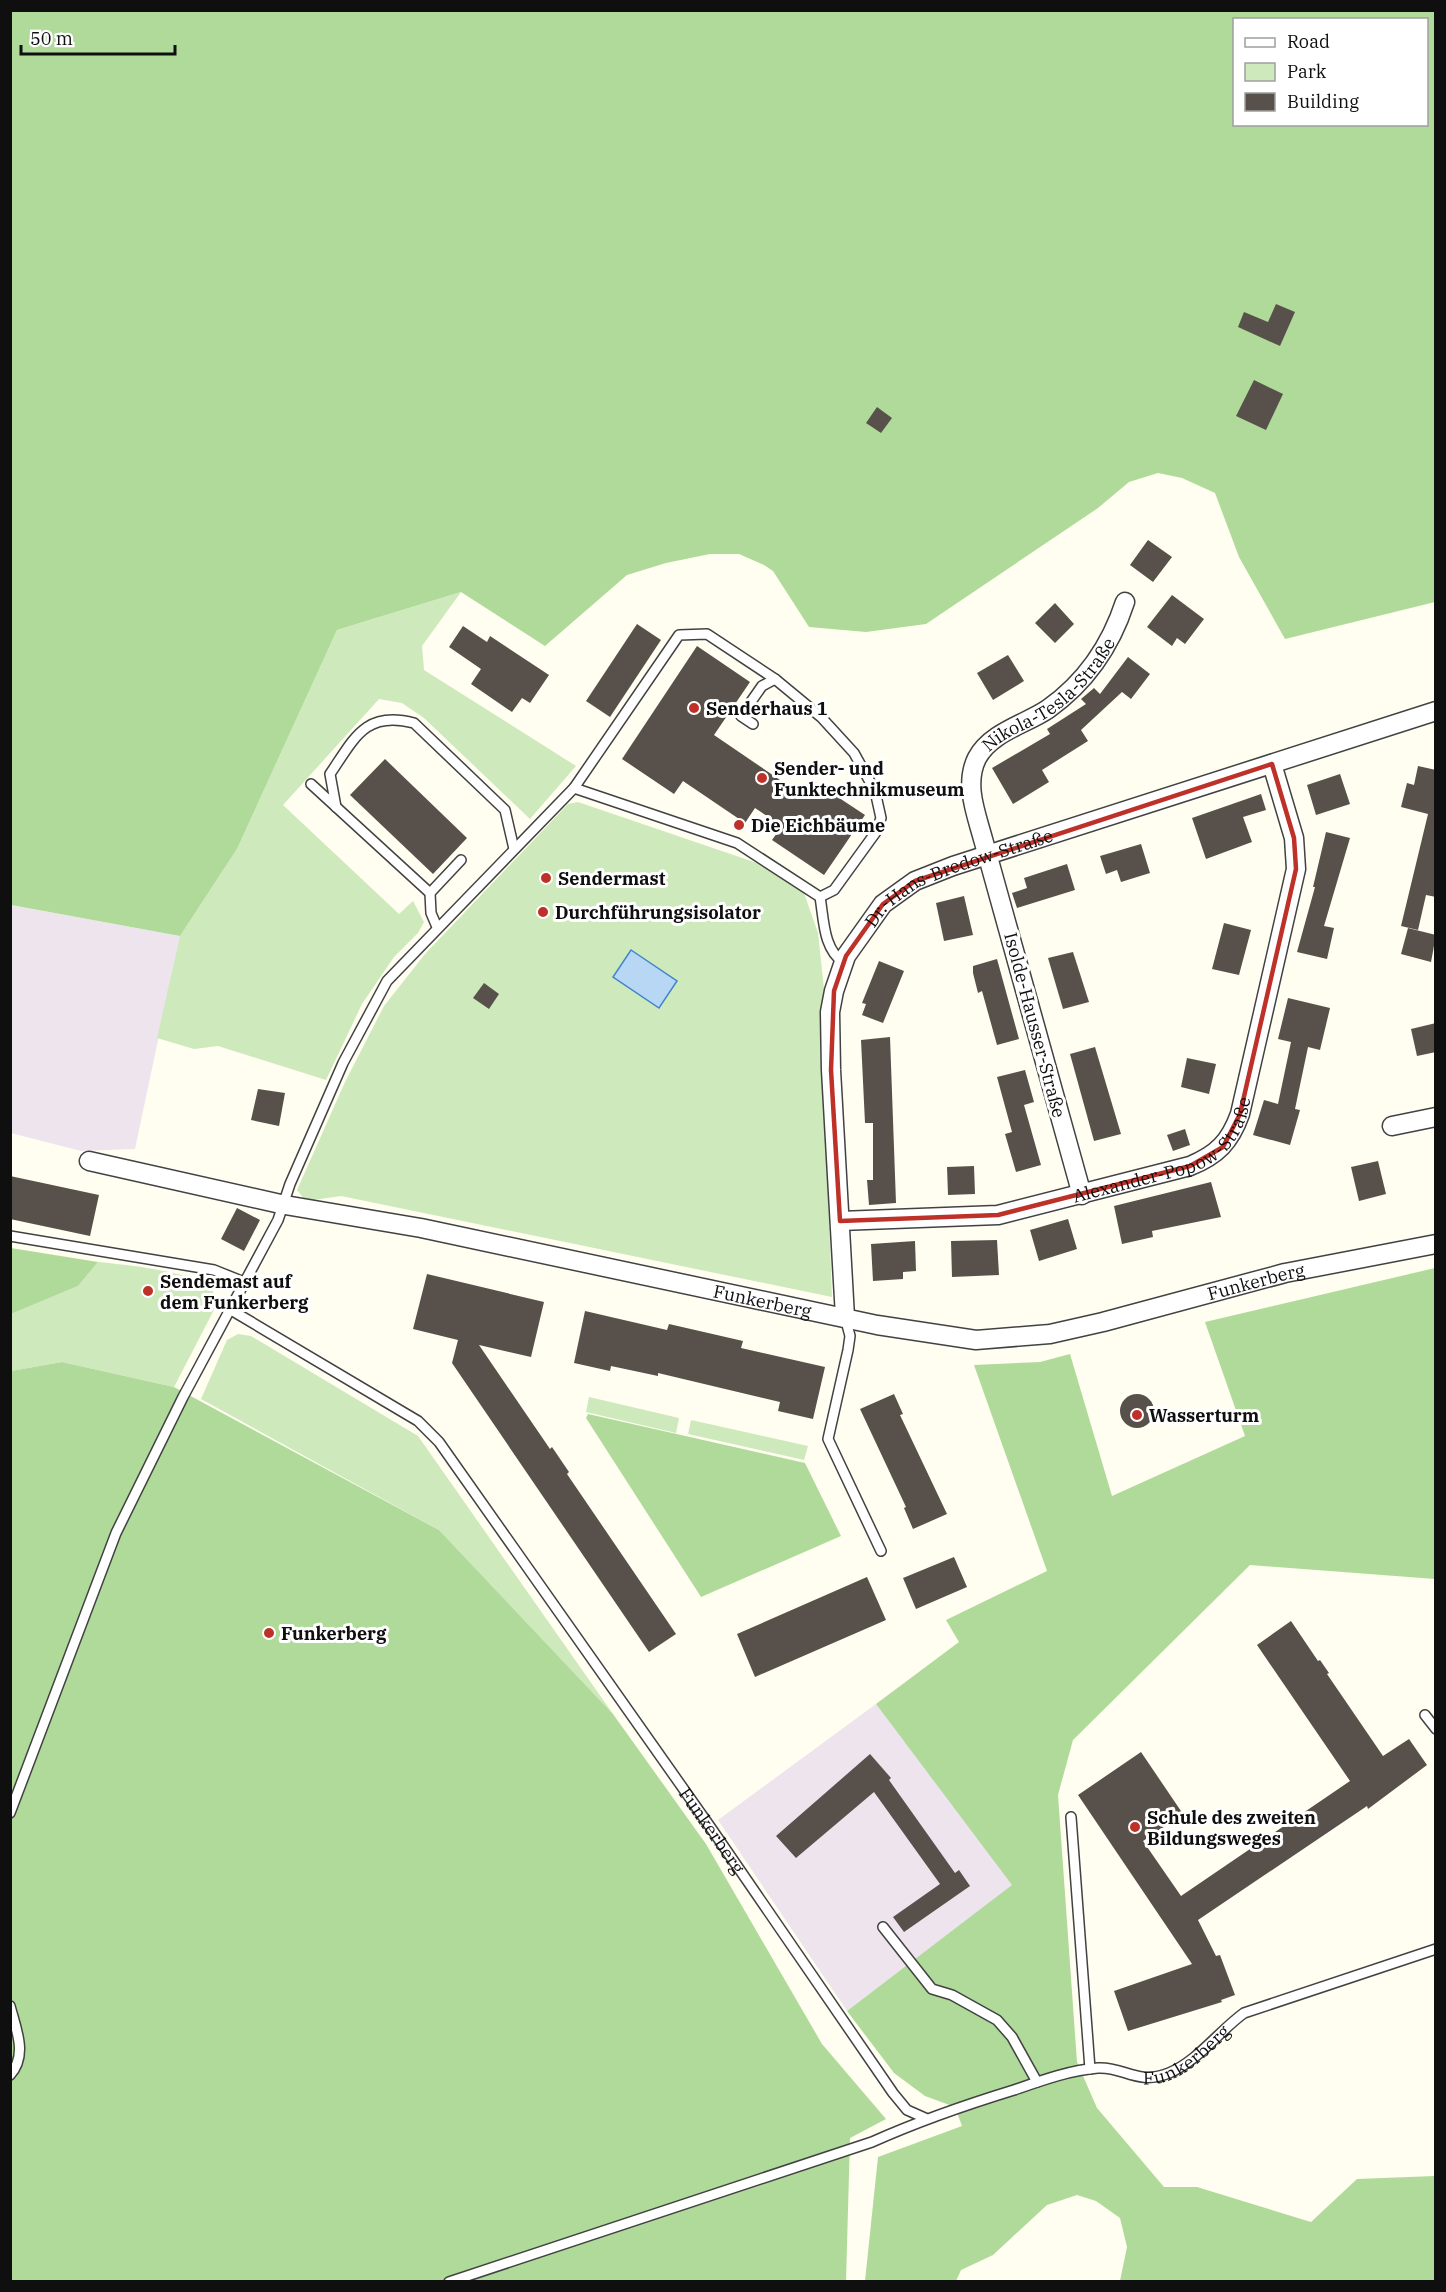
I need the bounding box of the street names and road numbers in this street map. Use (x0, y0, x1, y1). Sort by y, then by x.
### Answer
street label: Nikola-Tesla-Straße (977, 633, 1120, 756)
street label: Dr.-Hans-Bredow-Straße (859, 823, 1055, 931)
street label: Isolde-Hausser-Straße (999, 930, 1071, 1120)
street label: Alexander-Popow-Straße (1070, 1095, 1255, 1207)
street label: Funkerberg (1205, 1258, 1307, 1305)
street label: Funkerberg (711, 1279, 814, 1322)
street label: Funkerberg (674, 1783, 750, 1878)
street label: Funkerberg (1143, 2019, 1234, 2089)

